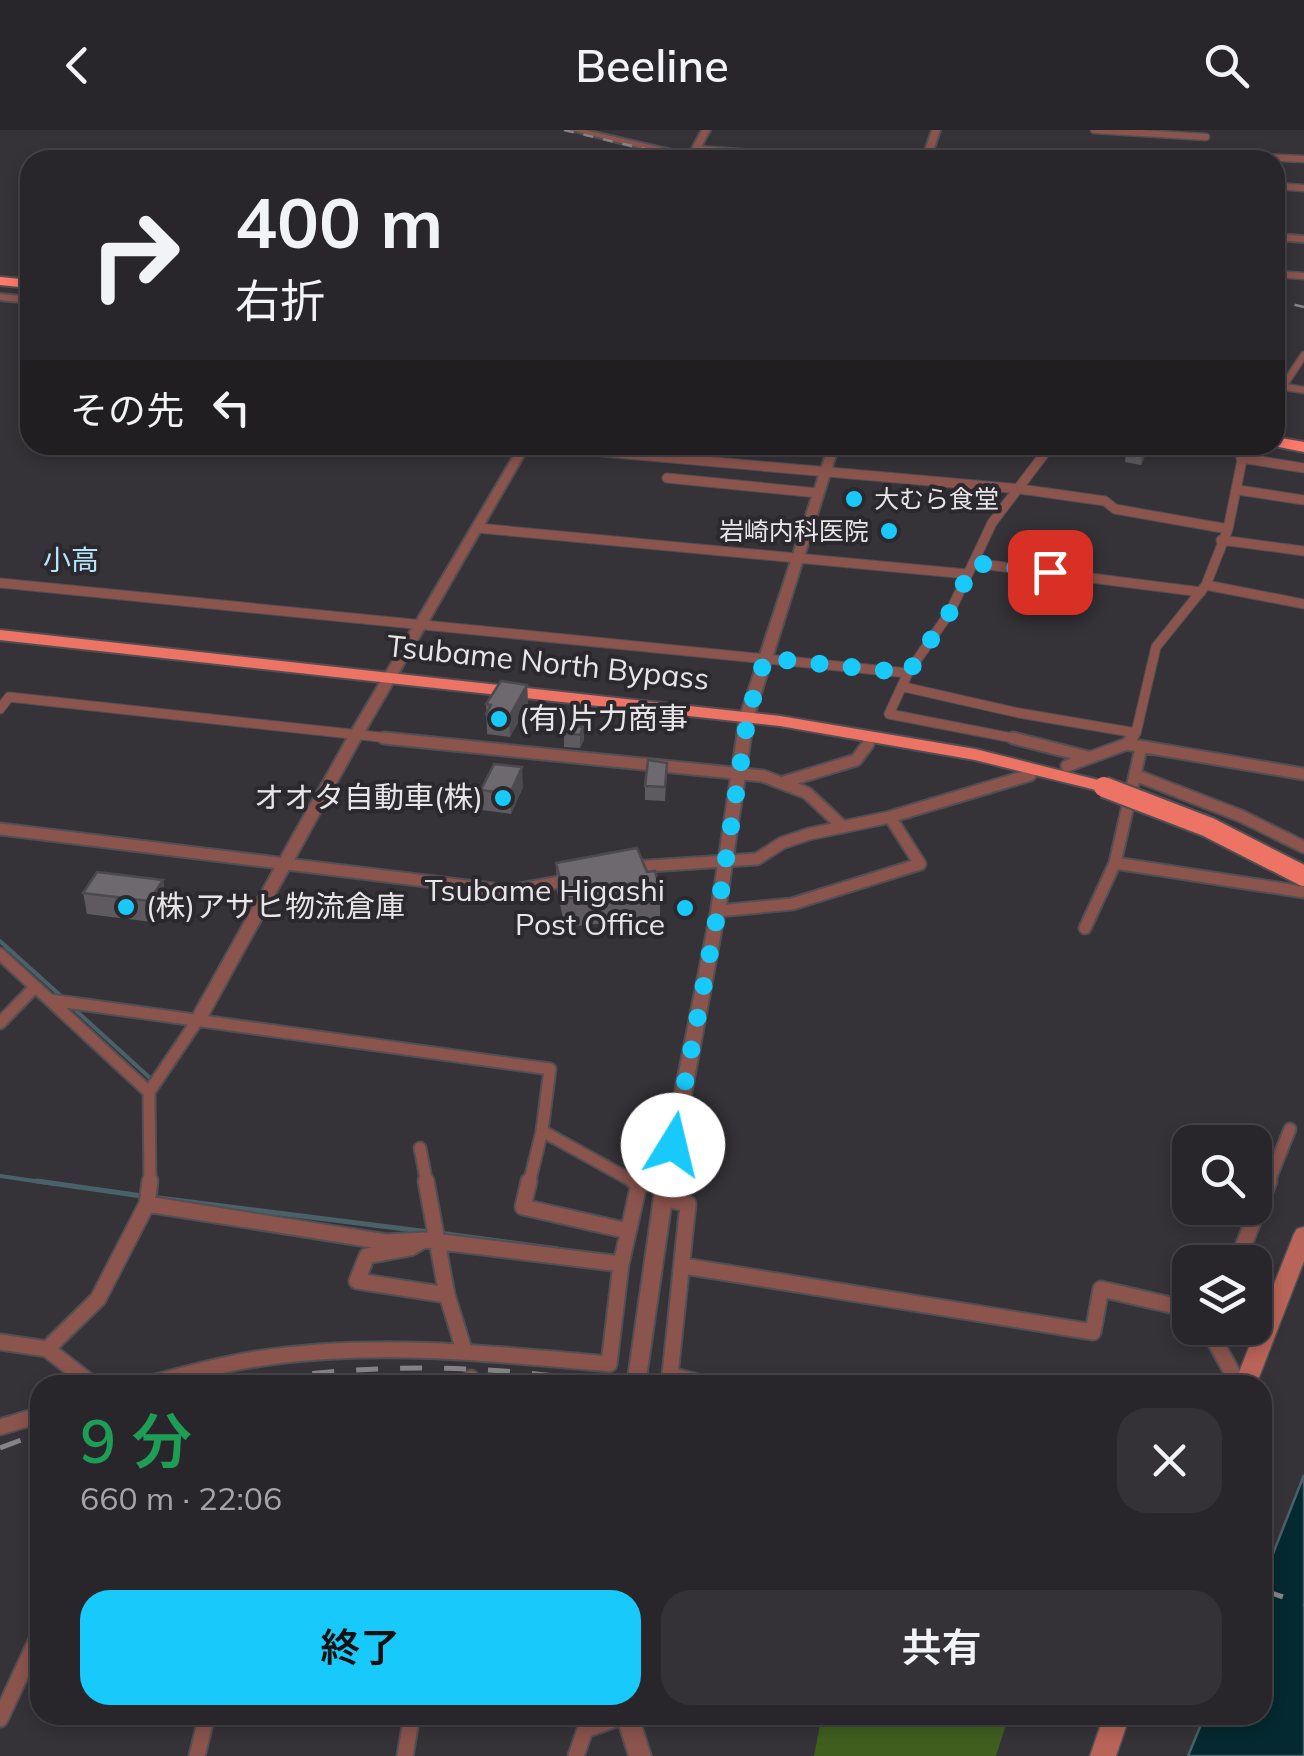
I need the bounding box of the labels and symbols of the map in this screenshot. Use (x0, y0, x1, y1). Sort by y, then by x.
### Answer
place label: 大むら食堂 (874, 483, 999, 514)
marker: 大むら食堂 (843, 488, 865, 510)
place label: 岩崎内科医院 (719, 515, 869, 546)
marker: 岩崎内科医院 (878, 520, 900, 542)
pin (1008, 530, 1093, 615)
district label: 小高 (43, 542, 99, 577)
street label: Tsubame North Bypass (385, 626, 711, 698)
place label: (有)片力商事 (519, 699, 688, 737)
marker: (有)片力商事 (488, 708, 510, 730)
place label: オオタ自動車(株) (254, 778, 483, 816)
marker: オオタ自動車(株) (492, 787, 514, 809)
place label: Tsubame Higashi Post Office (425, 871, 665, 943)
place label: (株)アサヒ物流倉庫 (146, 887, 405, 925)
marker: (株)アサヒ物流倉庫 (115, 896, 137, 918)
marker: Tsubame Higashi Post Office (674, 897, 696, 919)
position arrow (621, 1093, 725, 1197)

